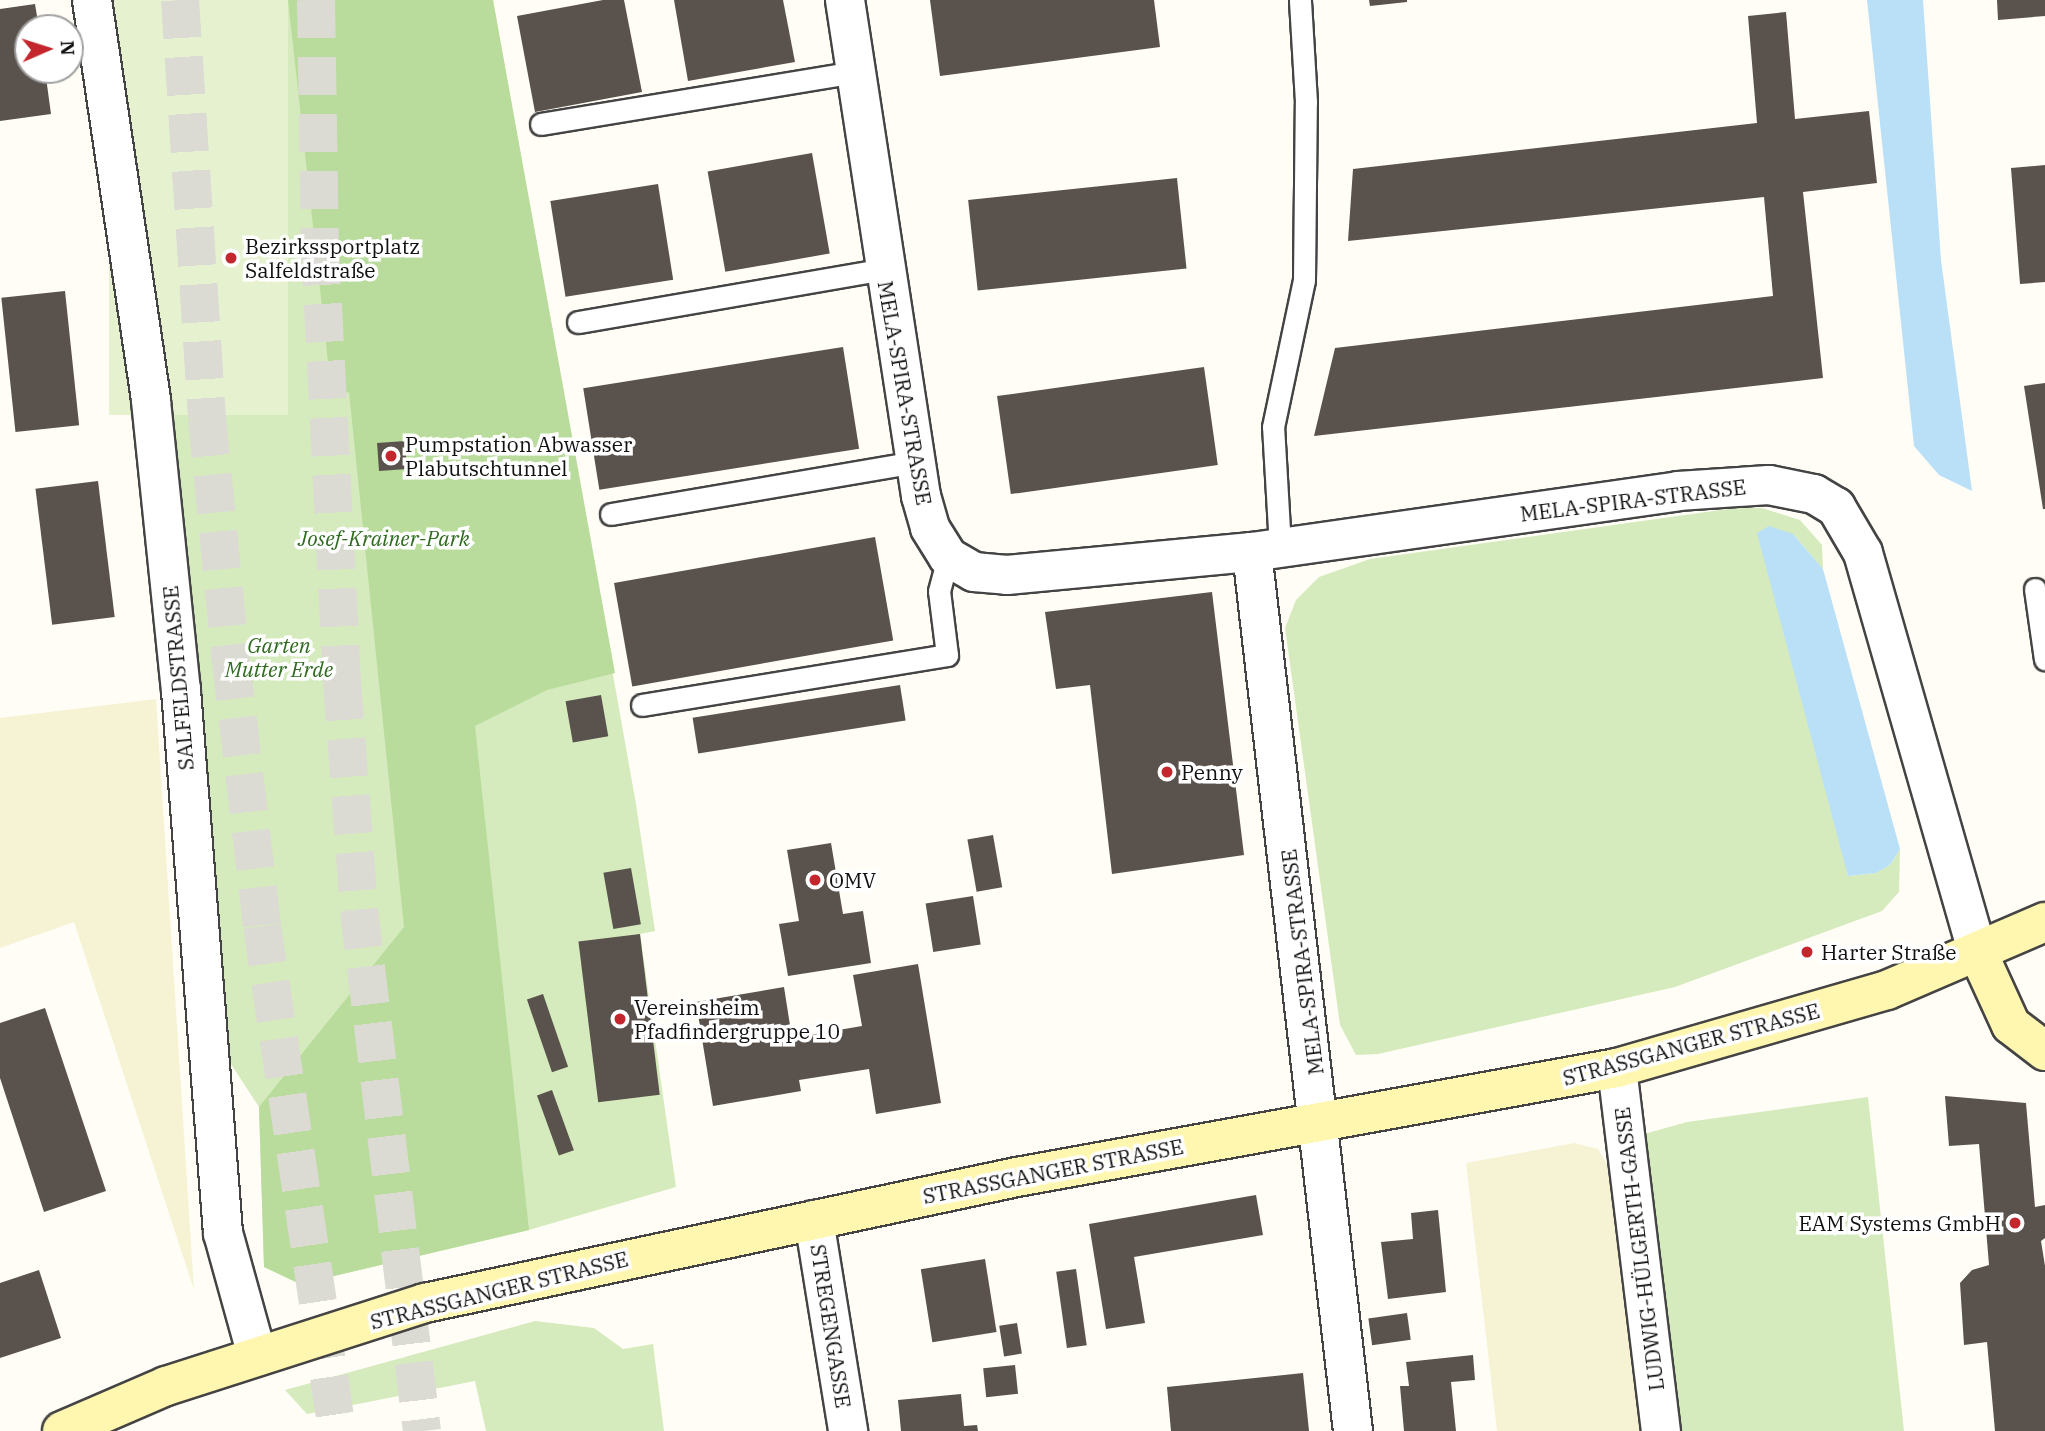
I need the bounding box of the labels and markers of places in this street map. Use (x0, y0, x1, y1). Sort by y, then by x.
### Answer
place label: Bezirkssportplatz Salfeldstraße (245, 233, 420, 283)
marker: Bezirkssportplatz Salfeldstraße (223, 250, 239, 266)
place label: Pumpstation Abwasser Plabutschtunnel (405, 431, 632, 481)
marker: Pumpstation Abwasser Plabutschtunnel (383, 448, 399, 464)
place label: Penny (1181, 759, 1243, 785)
marker: Penny (1159, 764, 1175, 780)
place label: OMV (829, 867, 876, 893)
marker: OMV (807, 872, 823, 888)
place label: Harter Straße (1821, 939, 1957, 965)
marker: Harter Straße (1799, 944, 1815, 960)
place label: Vereinsheim Pfadfindergruppe 10 (634, 994, 840, 1044)
marker: Vereinsheim Pfadfindergruppe 10 (612, 1011, 628, 1027)
place label: EAM Systems GmbH (1798, 1210, 2001, 1236)
marker: EAM Systems GmbH (2007, 1215, 2023, 1231)

